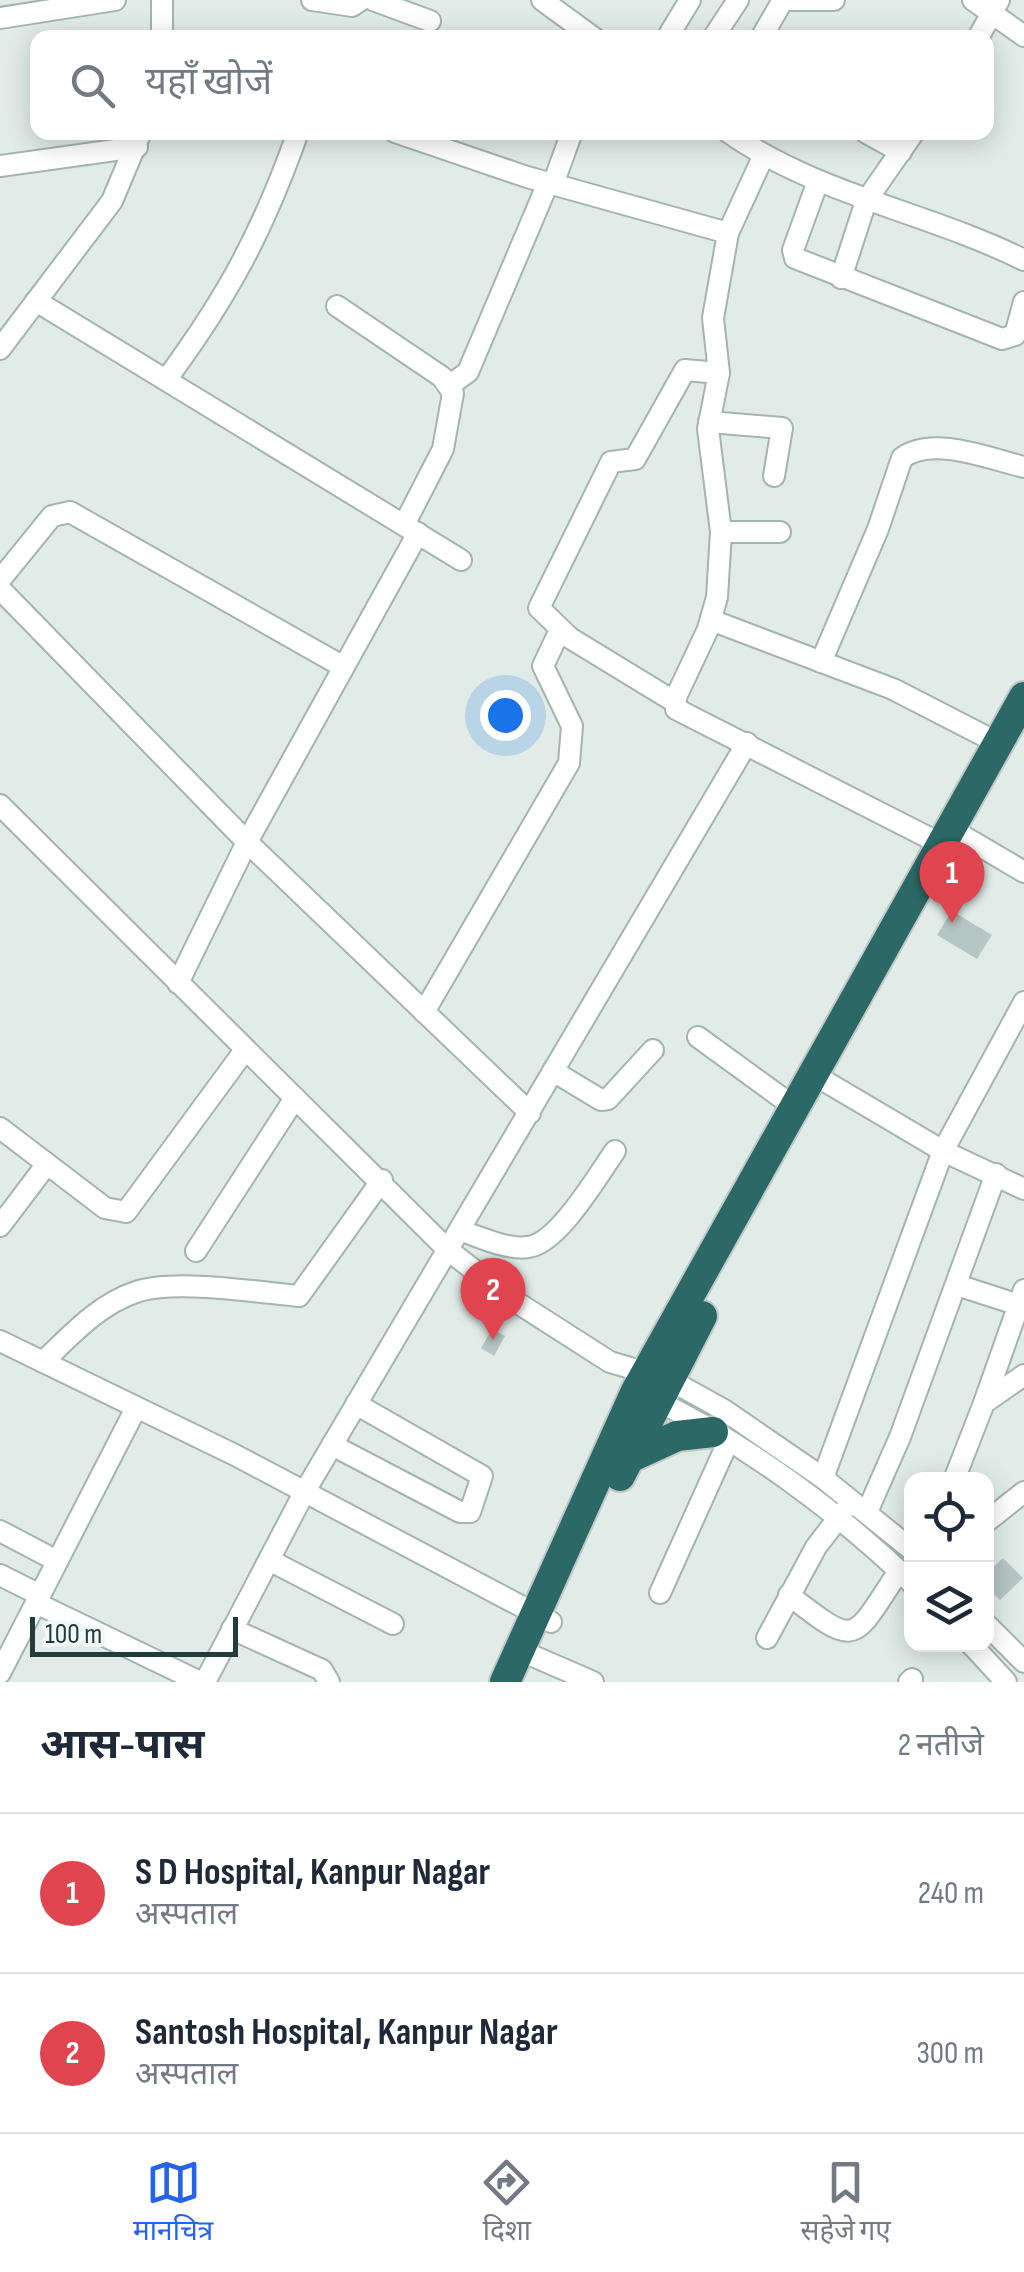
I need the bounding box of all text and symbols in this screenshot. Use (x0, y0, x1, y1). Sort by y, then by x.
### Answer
search box (30, 30, 994, 140)
icon: search (65, 58, 120, 113)
text: यहाँ खोजें (145, 60, 272, 105)
your location (480, 690, 531, 741)
pin: 1 (920, 840, 984, 923)
pin: 2 (460, 1258, 526, 1340)
map controls (904, 1472, 994, 1652)
button: locate (904, 1472, 994, 1562)
button: layers (904, 1562, 994, 1652)
scale bar (30, 1612, 238, 1656)
text: 100 m (45, 1618, 102, 1651)
text: आस-पास (40, 1720, 204, 1771)
text: 2 नतीजे (898, 1726, 984, 1765)
text: S D Hospital, Kanpur Nagar (135, 1850, 490, 1895)
text: 1 (66, 1874, 79, 1913)
text: 240 m (918, 1874, 984, 1913)
text: अस्पताल (135, 1895, 238, 1934)
text: Santosh Hospital, Kanpur Nagar (135, 2010, 558, 2055)
text: 2 (65, 2034, 80, 2073)
text: 300 m (916, 2034, 984, 2073)
text: अस्पताल (135, 2055, 238, 2094)
tab: मानचित्र (133, 2155, 213, 2251)
tab: दिशा (479, 2155, 534, 2251)
tab: सहेजे गए (801, 2155, 891, 2251)

